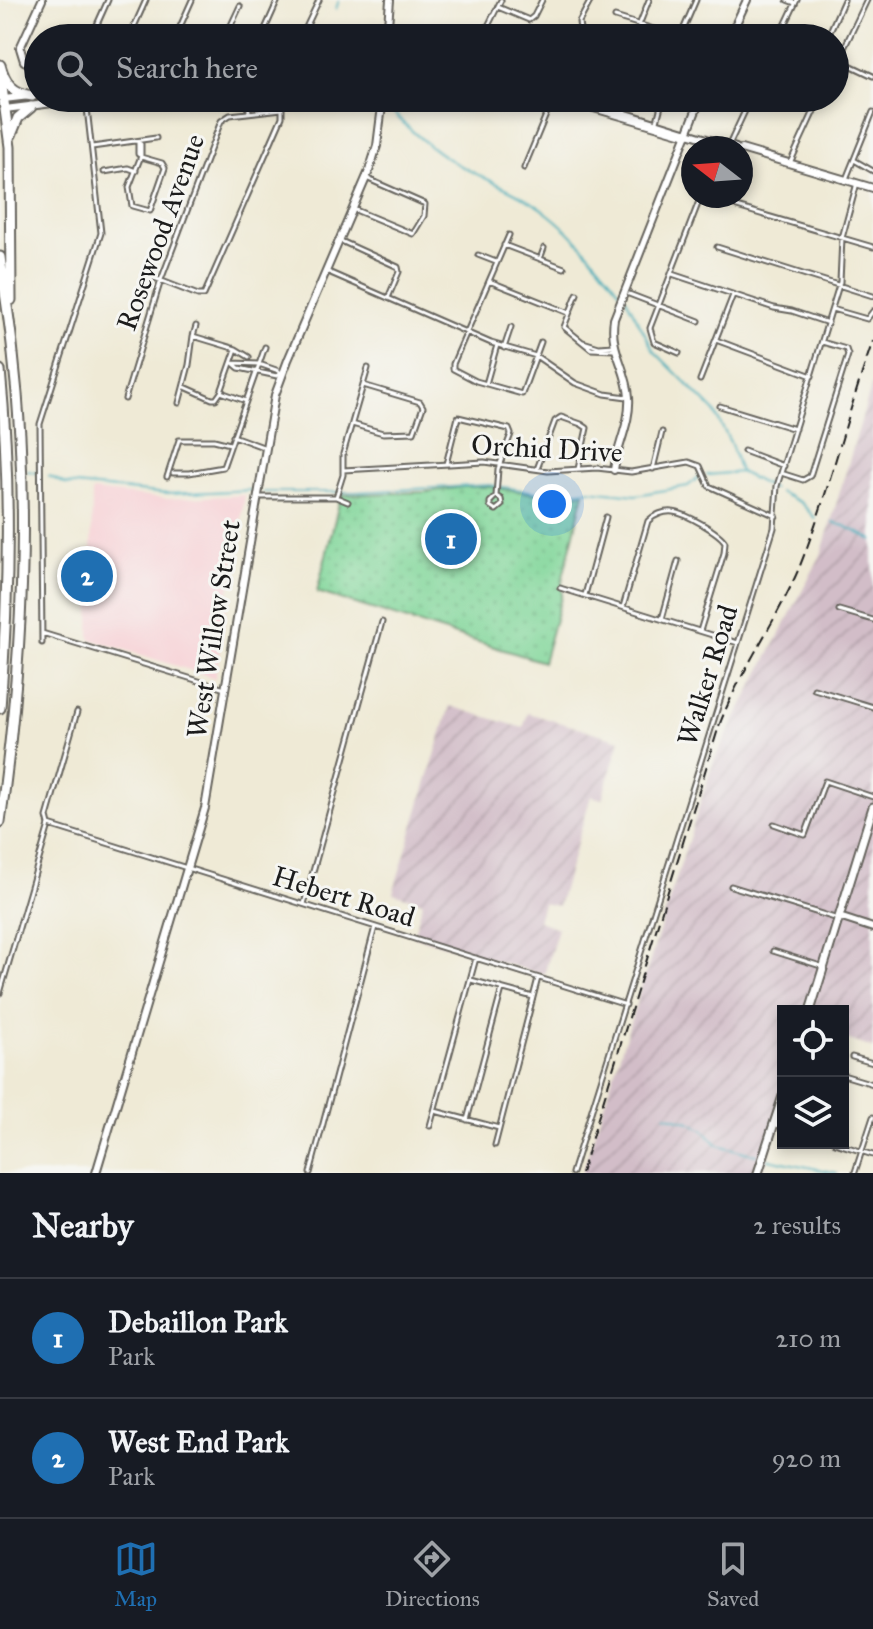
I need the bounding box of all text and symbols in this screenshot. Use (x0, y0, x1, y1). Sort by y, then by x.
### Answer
search box (24, 24, 849, 112)
icon: search (52, 46, 96, 90)
text: Search here (116, 50, 258, 86)
street label: Rosewood Avenue (109, 129, 212, 335)
north arrow (681, 136, 753, 208)
street label: Orchid Drive (470, 427, 624, 470)
your location (532, 484, 572, 524)
pin: 1 (425, 509, 477, 569)
street label: West Willow Street (179, 517, 248, 741)
pin: 2 (61, 546, 113, 606)
street label: Walker Road (670, 601, 745, 750)
street label: Hebert Road (268, 858, 419, 935)
map controls (777, 1005, 849, 1149)
button: locate (777, 1005, 849, 1077)
button: layers (777, 1077, 849, 1149)
text: Nearby (32, 1205, 134, 1246)
text: 2 results (753, 1209, 841, 1241)
text: Debaillon Park (108, 1304, 288, 1340)
text: 1 (53, 1322, 63, 1354)
text: 210 m (775, 1322, 841, 1354)
text: Park (108, 1340, 155, 1372)
text: West End Park (108, 1424, 289, 1460)
text: 2 (52, 1442, 64, 1474)
text: 920 m (772, 1442, 841, 1474)
text: Park (108, 1460, 155, 1492)
tab: Map (114, 1537, 158, 1612)
tab: Directions (385, 1537, 480, 1612)
tab: Saved (707, 1537, 759, 1612)

